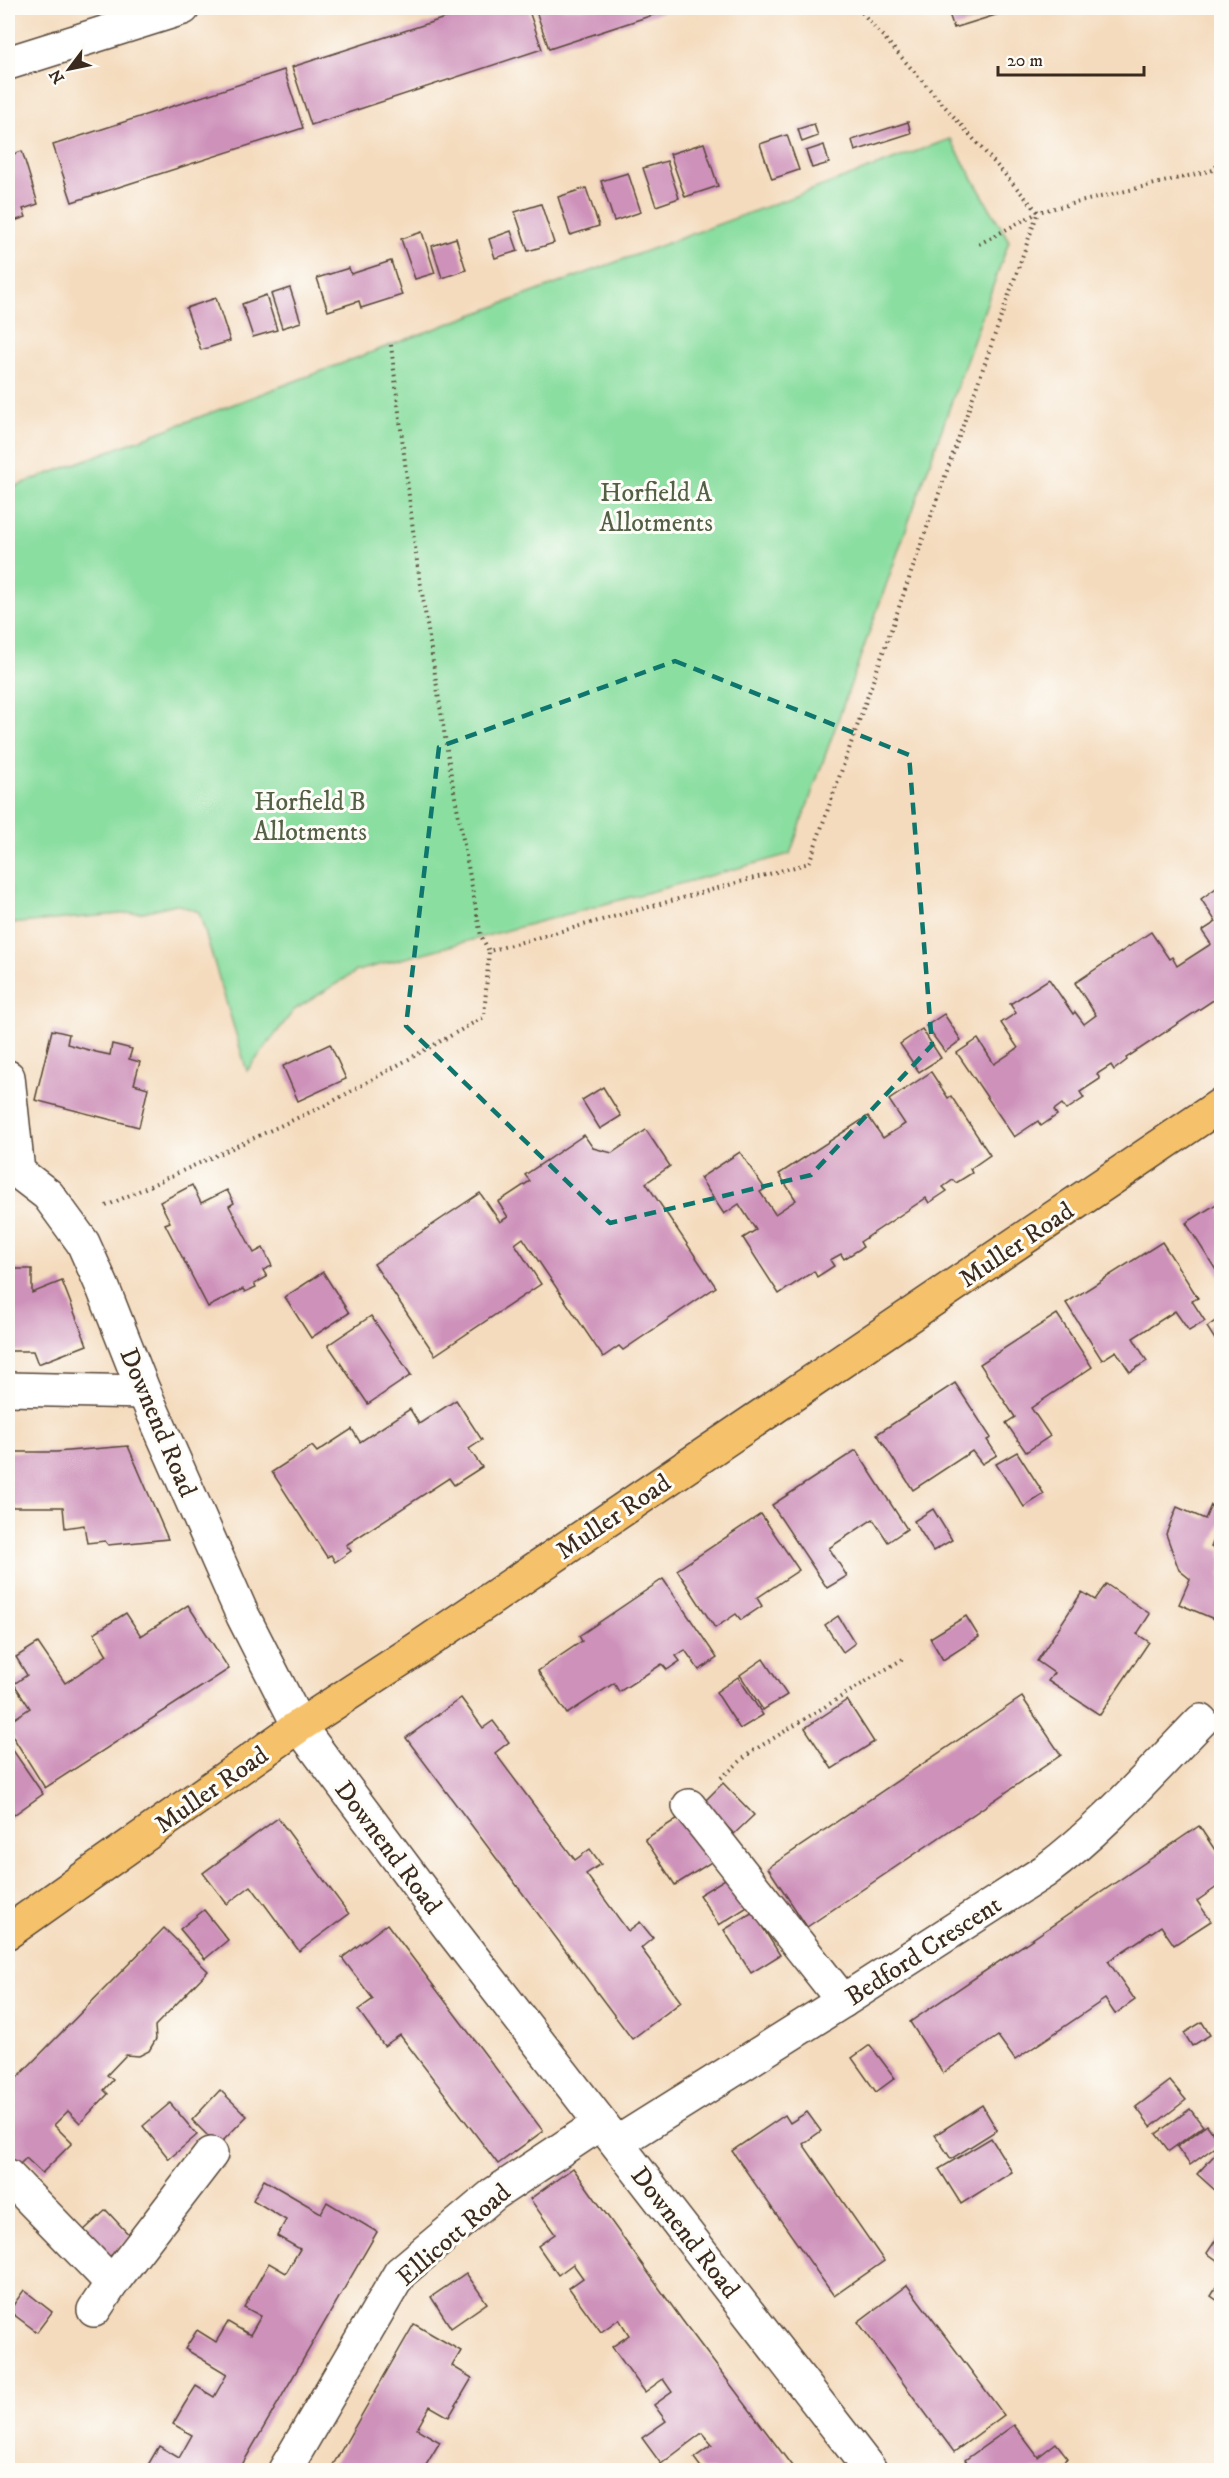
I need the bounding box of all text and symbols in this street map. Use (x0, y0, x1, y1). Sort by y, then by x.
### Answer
north arrow (39, 39, 99, 99)
scale bar (998, 39, 1144, 77)
text: 20 m (1007, 50, 1043, 72)
text: N (45, 66, 69, 87)
park label: Horfield A Allotments (599, 477, 713, 540)
park label: Horfield B Allotments (253, 786, 367, 849)
street label: Muller Road (953, 1195, 1081, 1296)
street label: Downend Road (111, 1343, 204, 1502)
street label: Muller Road (550, 1467, 678, 1568)
street label: Muller Road (149, 1739, 275, 1841)
street label: Downend Road (327, 1775, 449, 1921)
street label: Bedford Crescent (840, 1889, 1008, 2014)
street label: Downend Road (623, 2160, 747, 2306)
street label: Ellicott Road (390, 2177, 518, 2294)

